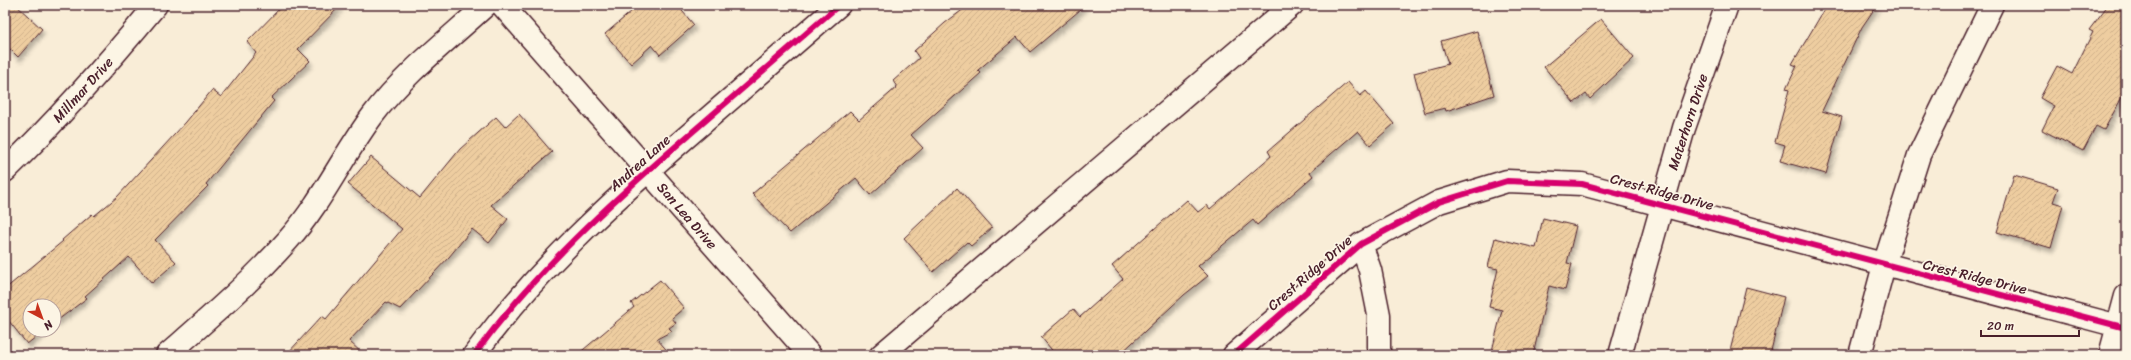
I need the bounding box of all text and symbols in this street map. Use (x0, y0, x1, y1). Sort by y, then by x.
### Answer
street label: Millmar Drive (46, 51, 120, 129)
street label: Materhorn Drive (1661, 70, 1715, 174)
street label: Andrea Lane (603, 128, 677, 198)
street label: Crest Ridge Drive (1607, 166, 1717, 218)
street label: San Lea Drive (650, 176, 724, 256)
street label: Crest Ridge Drive (1262, 229, 1358, 317)
street label: Crest Ridge Drive (1920, 252, 2030, 302)
north arrow (22, 298, 62, 338)
scale bar (1981, 312, 2079, 338)
text: N (39, 315, 58, 335)
text: 20 m (1987, 315, 2014, 337)

